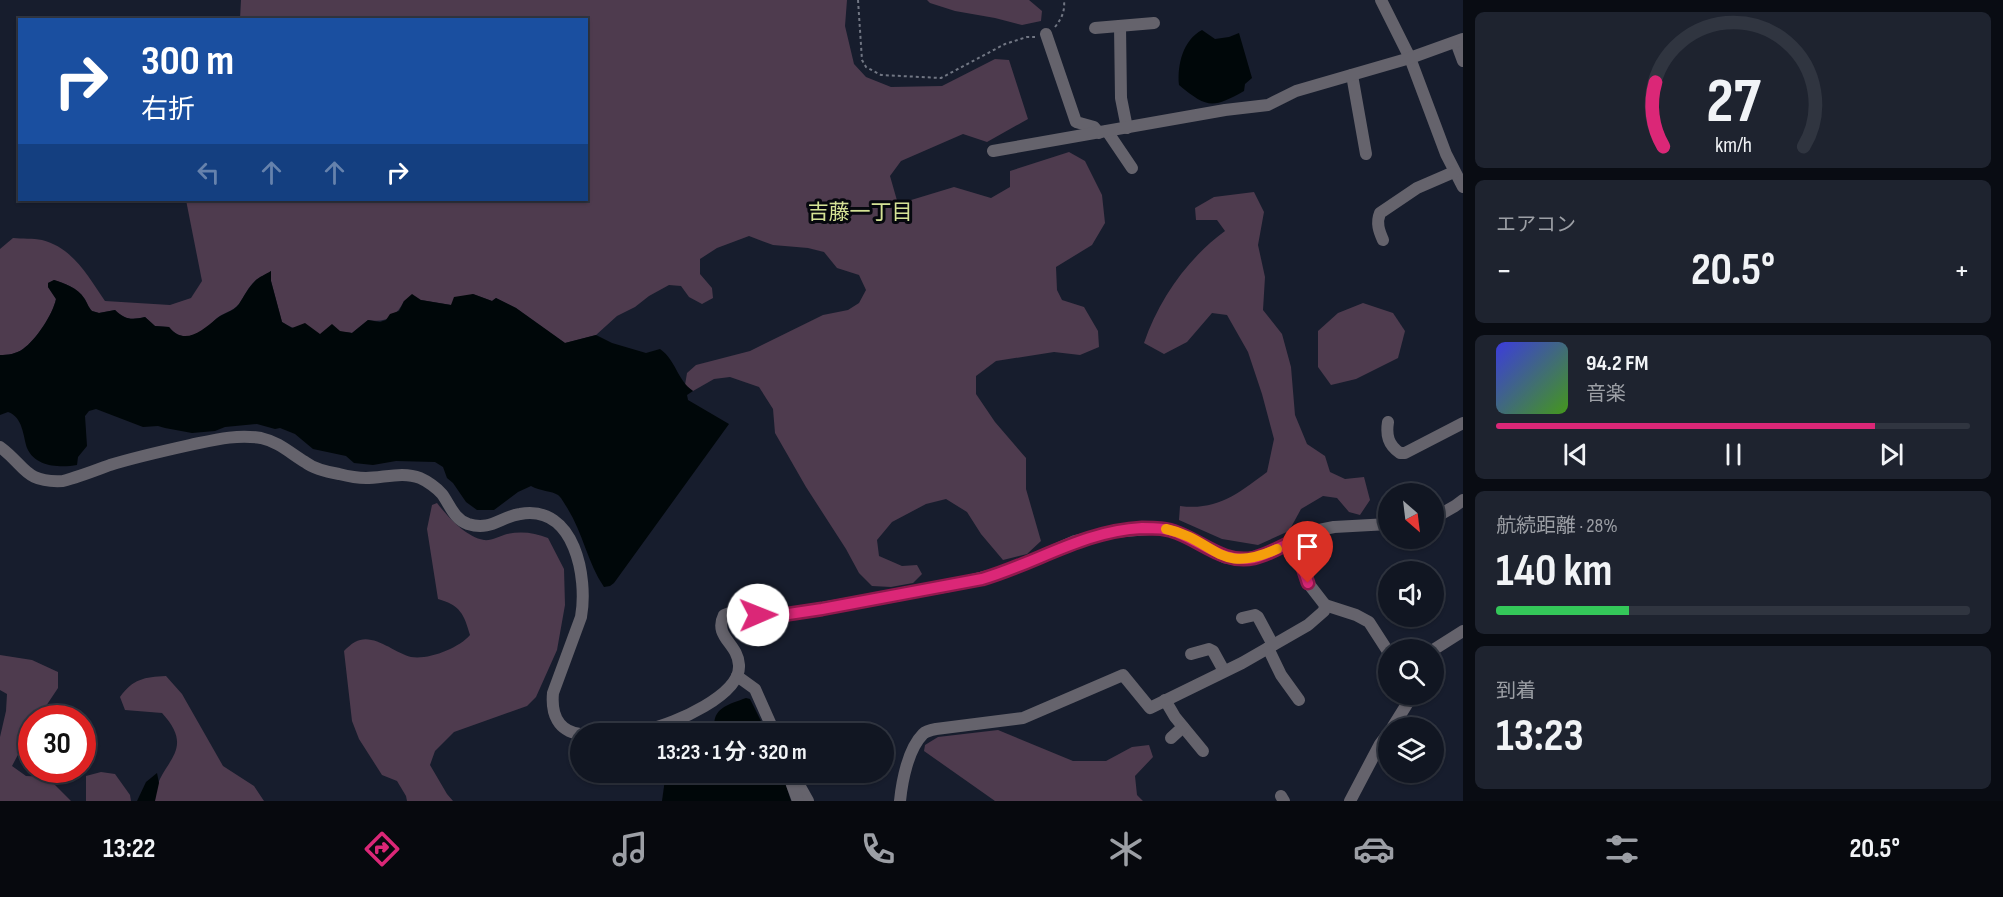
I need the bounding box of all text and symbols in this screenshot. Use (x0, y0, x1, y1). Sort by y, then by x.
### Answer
text: 300 m (141, 36, 234, 87)
icon: right (42, 42, 120, 120)
text: 27 (1706, 65, 1761, 140)
text: 右折 (141, 94, 195, 126)
text: km/h (1714, 133, 1752, 158)
icon: left (192, 156, 225, 189)
icon: ahead (255, 156, 288, 189)
icon: ahead (318, 156, 351, 189)
icon: right (381, 156, 414, 189)
district label: 吉藤一丁目 (808, 200, 913, 225)
text: エアコン (1496, 213, 1576, 237)
text: 20.5° (1691, 243, 1775, 298)
text: − (1496, 251, 1512, 291)
text: + (1954, 251, 1970, 291)
text: 94.2 FM (1586, 350, 1648, 377)
text: 音楽 (1586, 382, 1626, 406)
icon: previous (1559, 438, 1592, 471)
icon: pause (1717, 438, 1750, 471)
icon: next (1875, 438, 1908, 471)
north arrow (1378, 483, 1444, 549)
map controls (1378, 483, 1444, 783)
text: 航続距離 · 28% (1496, 514, 1618, 538)
pin (1282, 521, 1333, 583)
icon: arrive (1291, 530, 1324, 563)
text: 140 km (1496, 544, 1612, 599)
button: sound (1378, 561, 1444, 627)
position arrow (726, 583, 790, 647)
button: search (1378, 639, 1444, 705)
text: 到着 (1496, 679, 1536, 703)
speed limit sign: 30 (18, 705, 96, 783)
text: 13:23 (1496, 709, 1584, 764)
button: layers (1378, 717, 1444, 783)
text: 13:23 · 1 分 · 320 m (657, 739, 807, 766)
icon: directions (361, 828, 403, 870)
icon: music (609, 828, 651, 870)
icon: phone (857, 828, 899, 870)
icon: climate (1105, 828, 1147, 870)
icon: car (1353, 828, 1395, 870)
icon: filters (1601, 828, 1643, 870)
text: 13:22 (103, 833, 155, 865)
text: 20.5° (1849, 833, 1900, 865)

